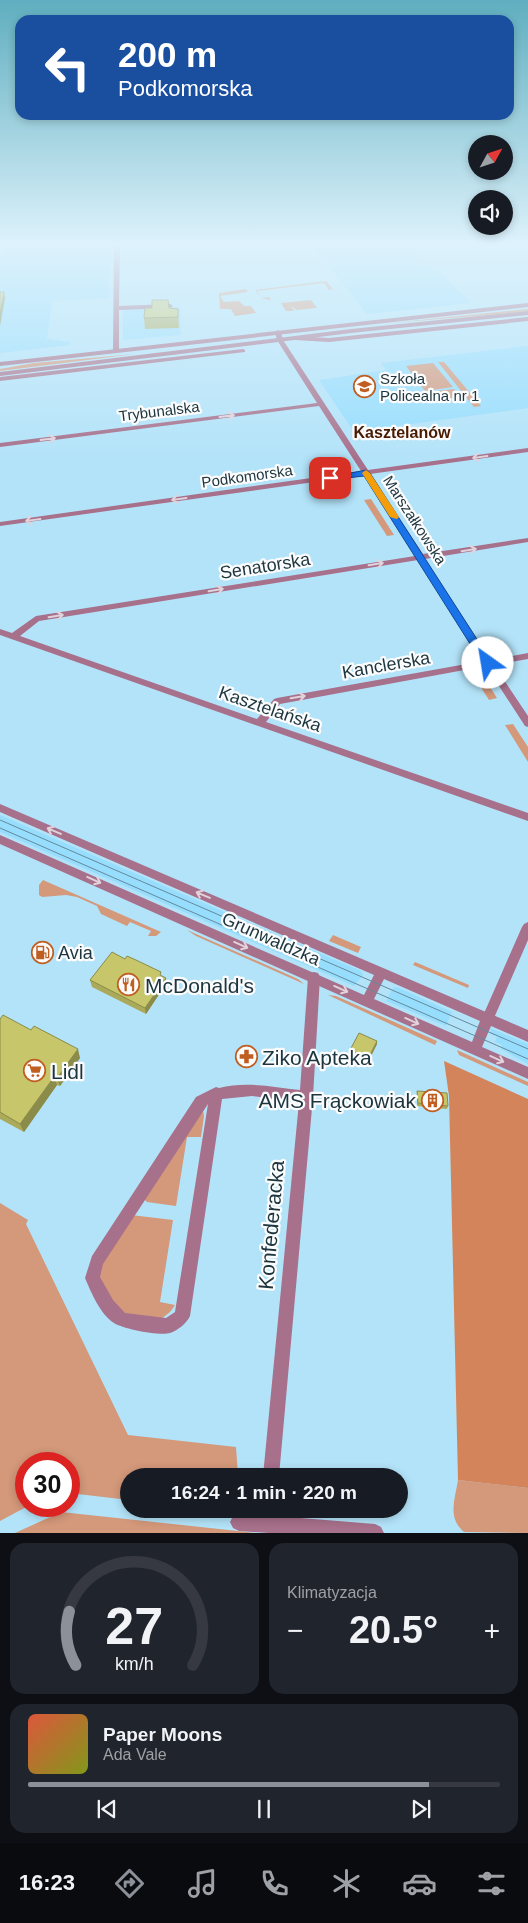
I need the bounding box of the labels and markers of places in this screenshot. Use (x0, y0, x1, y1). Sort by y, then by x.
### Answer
place label: Szkoła Policealna nr 1 (380, 370, 479, 404)
school or university icon: Szkoła Policealna nr 1 (352, 375, 376, 399)
pin (309, 457, 351, 499)
fuel station icon: Avia (30, 941, 54, 965)
place label: Avia (58, 943, 94, 963)
restaurant icon: McDonald's (117, 973, 141, 997)
place label: McDonald's (145, 974, 254, 997)
pharmacy icon: Ziko Apteka (234, 1045, 258, 1069)
place label: Ziko Apteka (262, 1046, 372, 1069)
supermarket icon: Lidl (23, 1059, 47, 1083)
place label: Lidl (51, 1060, 84, 1083)
building icon: AMS Frąckowiak (420, 1088, 444, 1112)
place label: AMS Frąckowiak (258, 1089, 416, 1112)

